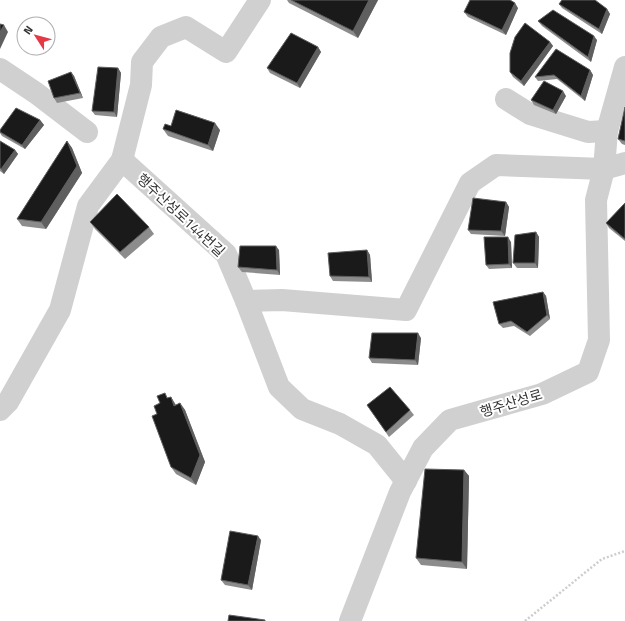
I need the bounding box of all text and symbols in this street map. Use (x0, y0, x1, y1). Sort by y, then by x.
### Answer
north arrow (16, 16, 56, 56)
text: N (19, 22, 37, 38)
street label: 행주산성로144번길 (133, 168, 230, 261)
street label: 행주산성로 (477, 383, 545, 422)

